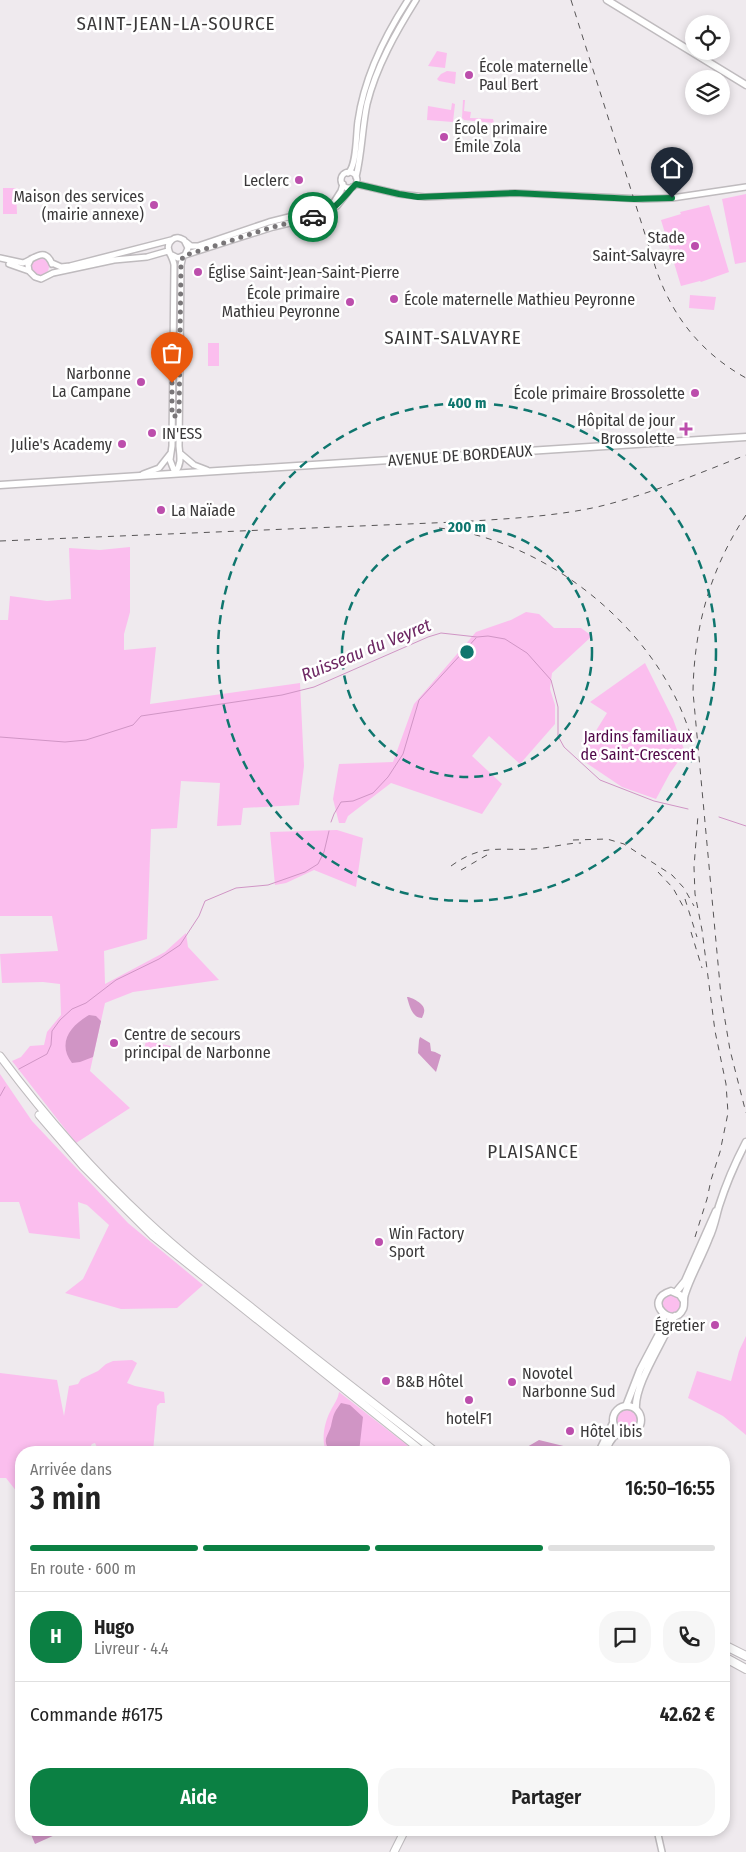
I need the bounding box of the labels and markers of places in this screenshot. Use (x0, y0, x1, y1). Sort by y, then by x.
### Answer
place label: École maternelle Paul Bert (479, 57, 588, 94)
marker: École maternelle Paul Bert (463, 69, 475, 81)
place label: École primaire Émile Zola (454, 119, 547, 156)
marker: École primaire Émile Zola (438, 131, 450, 143)
pin (651, 147, 693, 198)
place label: Leclerc (243, 171, 289, 190)
marker: Leclerc (293, 174, 305, 186)
place label: Maison des services (mairie annexe) (13, 187, 144, 224)
marker: Maison des services (mairie annexe) (148, 199, 160, 211)
place label: Stade Saint-Salvayre (593, 228, 685, 265)
marker: Stade Saint-Salvayre (689, 240, 701, 252)
place label: Église Saint-Jean-Saint-Pierre (208, 263, 399, 282)
marker: Église Saint-Jean-Saint-Pierre (192, 266, 204, 278)
place label: École primaire Mathieu Peyronne (222, 284, 340, 321)
place label: École maternelle Mathieu Peyronne (404, 290, 635, 309)
marker: École maternelle Mathieu Peyronne (388, 293, 400, 305)
marker: École primaire Mathieu Peyronne (344, 296, 356, 308)
pin (151, 332, 193, 383)
place label: Narbonne La Campane (52, 364, 131, 401)
marker: Narbonne La Campane (135, 376, 147, 388)
place label: École primaire Brossolette (514, 384, 685, 403)
marker: École primaire Brossolette (689, 387, 701, 399)
place label: Hôpital de jour Brossolette (577, 411, 675, 448)
marker: Hôpital de jour Brossolette (679, 422, 693, 436)
place label: IN'ESS (162, 424, 202, 443)
marker: IN'ESS (146, 427, 158, 439)
place label: Julie's Academy (11, 435, 113, 454)
marker: Julie's Academy (116, 438, 128, 450)
place label: La Naïade (171, 501, 236, 520)
marker: La Naïade (155, 504, 167, 516)
centre of rings (458, 643, 476, 661)
place label: Centre de secours principal de Narbonne (124, 1025, 271, 1062)
marker: Centre de secours principal de Narbonne (108, 1037, 120, 1049)
place label: Win Factory Sport (389, 1224, 465, 1261)
marker: Win Factory Sport (373, 1236, 385, 1248)
place label: Égretier (655, 1316, 705, 1335)
marker: Égretier (709, 1319, 721, 1331)
place label: Novotel Narbonne Sud (522, 1364, 615, 1401)
place label: B&B Hôtel (396, 1372, 463, 1391)
marker: B&B Hôtel (380, 1375, 392, 1387)
marker: Novotel Narbonne Sud (506, 1376, 518, 1388)
marker: hotelF1 (463, 1394, 475, 1406)
place label: hotelF1 (446, 1409, 492, 1428)
place label: Hôtel ibis (580, 1422, 643, 1441)
marker: Hôtel ibis (564, 1425, 576, 1437)

